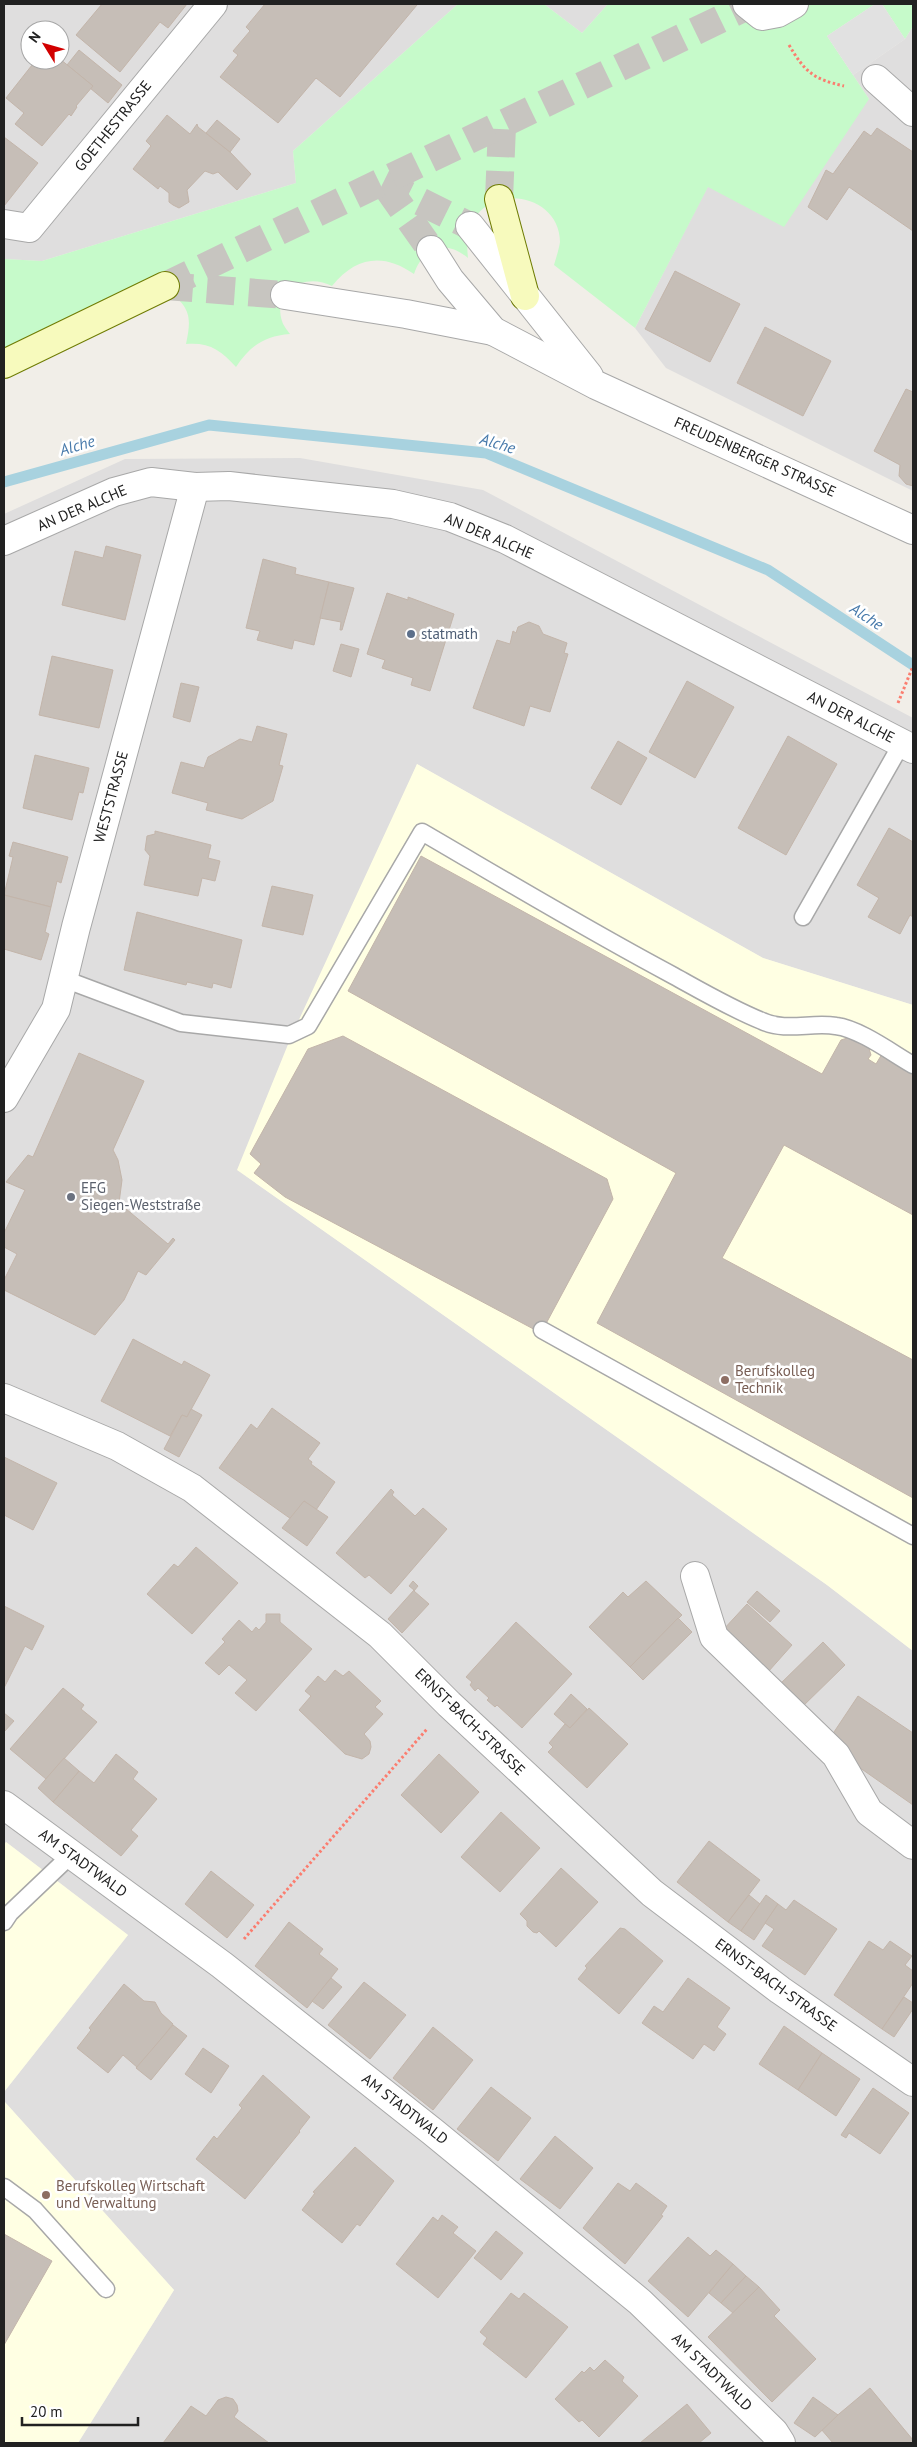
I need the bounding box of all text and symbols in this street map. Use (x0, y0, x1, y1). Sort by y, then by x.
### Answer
north arrow (20, 20, 70, 70)
text: N (25, 28, 45, 46)
street label: GOETHESTRASSE (70, 76, 155, 175)
street label: FREUDENBERGER STRASSE (671, 412, 839, 501)
water label: Alche (477, 428, 519, 458)
water label: Alche (56, 430, 98, 460)
street label: AN DER ALCHE (34, 480, 129, 535)
street label: AN DER ALCHE (442, 508, 537, 563)
water label: Alche (846, 597, 888, 634)
place label: statmath (421, 624, 478, 643)
marker: statmath (405, 628, 417, 640)
street label: AN DER ALCHE (804, 686, 898, 747)
street label: WESTSTRASSE (89, 749, 132, 845)
place label: EFG Siegen-Weststraße (81, 1178, 201, 1214)
marker: EFG Siegen-Weststraße (65, 1191, 77, 1203)
place label: Berufskolleg Technik (735, 1361, 815, 1397)
marker: Berufskolleg Technik (719, 1374, 731, 1386)
street label: ERNST-BACH-STRASSE (411, 1664, 530, 1779)
street label: AM STADTWALD (35, 1824, 131, 1901)
street label: ERNST-BACH-STRASSE (712, 1934, 841, 2035)
street label: AM STADTWALD (358, 2069, 452, 2148)
place label: Berufskolleg Wirtschaft und Verwaltung (56, 2176, 205, 2212)
marker: Berufskolleg Wirtschaft und Verwaltung (40, 2189, 52, 2201)
street label: AM STADTWALD (668, 2329, 757, 2415)
scale bar (22, 2394, 139, 2426)
text: 20 m (30, 2402, 63, 2421)

